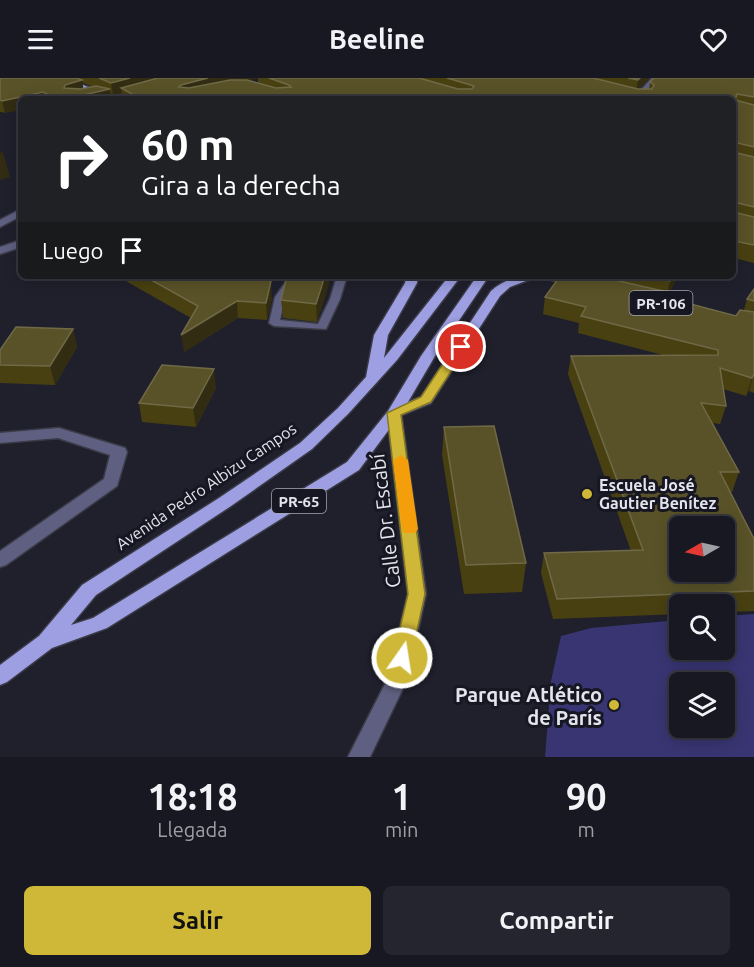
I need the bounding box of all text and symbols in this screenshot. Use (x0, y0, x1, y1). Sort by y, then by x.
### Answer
icon: menu (24, 23, 57, 56)
icon: heart (697, 23, 730, 56)
text: Beeline (329, 24, 425, 54)
icon: right (42, 120, 120, 198)
text: 60 m (141, 121, 235, 168)
text: Gira a la derecha (141, 170, 341, 200)
icon: arrive (115, 234, 148, 267)
text: Luego (42, 238, 103, 263)
road number: PR-106 (630, 291, 692, 315)
pin (435, 321, 486, 372)
icon: arrive (444, 330, 477, 363)
street label: Avenida Pedro Albizu Campos (113, 419, 299, 553)
street label: Calle Dr. Escabí (365, 452, 405, 589)
place label: Escuela José Gautier Benítez (599, 476, 717, 512)
marker: Escuela José Gautier Benítez (580, 487, 594, 501)
road number: PR-65 (272, 489, 326, 513)
north arrow (669, 516, 735, 582)
map controls (669, 516, 735, 738)
button: search (669, 594, 735, 660)
position arrow (370, 626, 434, 690)
button: layers (669, 672, 735, 738)
place label: Parque Atlético de París (455, 683, 602, 729)
marker: Parque Atlético de París (607, 698, 621, 712)
text: 18:18 (147, 776, 238, 817)
text: 1 (392, 776, 412, 817)
text: 90 (566, 776, 607, 817)
text: Llegada (157, 818, 228, 841)
text: min (385, 818, 419, 841)
text: m (578, 818, 595, 841)
button: Salir (24, 886, 371, 955)
button: Compartir (383, 886, 730, 955)

